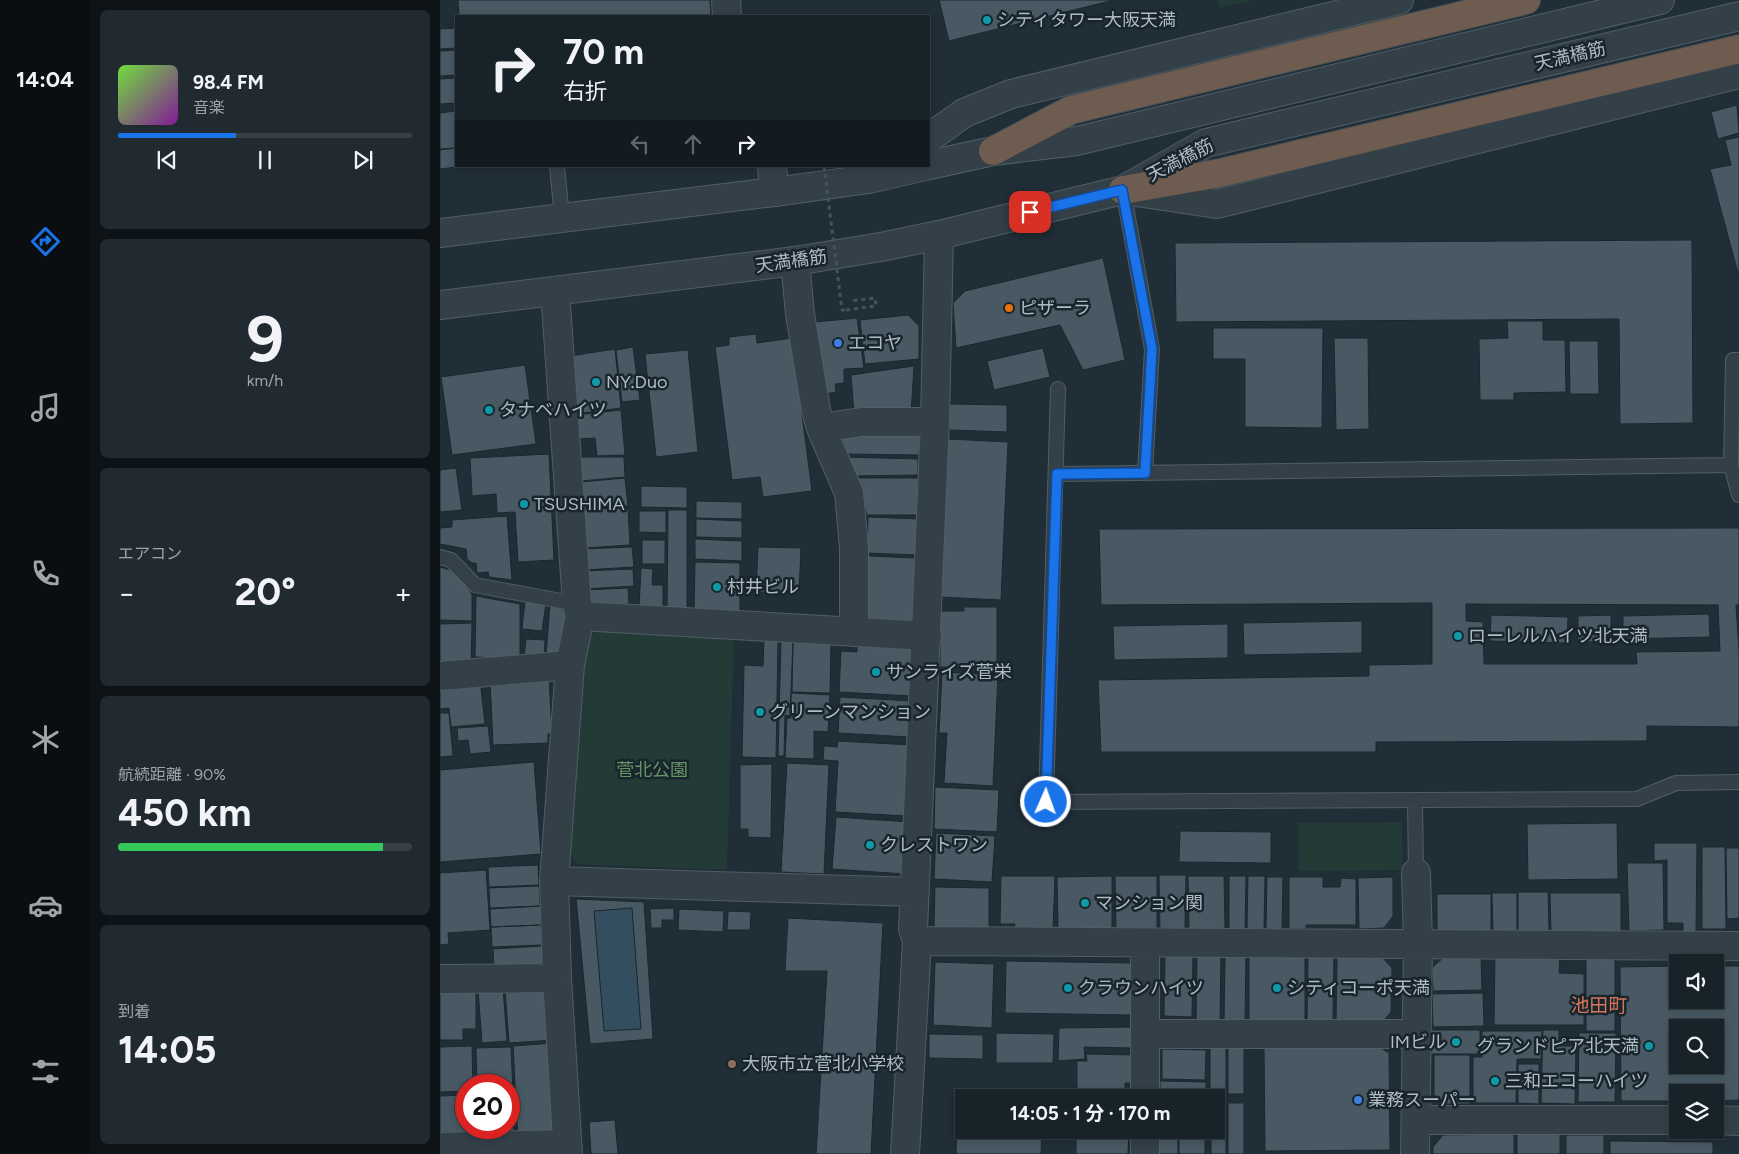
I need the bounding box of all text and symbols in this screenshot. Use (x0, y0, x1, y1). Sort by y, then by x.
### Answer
place label: シティタワー大阪天満 (997, 9, 1176, 31)
marker: シティタワー大阪天満 (981, 14, 993, 26)
text: 70 m (563, 31, 644, 73)
icon: right (480, 35, 545, 100)
street label: 天満橋筋 (1532, 37, 1608, 75)
text: 14:04 (16, 66, 74, 93)
text: 98.4 FM (193, 71, 264, 94)
text: 右折 (563, 78, 607, 105)
text: 音楽 (193, 98, 225, 117)
icon: left (626, 130, 654, 158)
icon: ahead (679, 130, 707, 158)
icon: right (732, 130, 760, 158)
street label: 天満橋筋 (1143, 134, 1217, 186)
icon: previous (153, 146, 181, 174)
icon: pause (251, 146, 279, 174)
icon: next (349, 146, 377, 174)
pin (1009, 191, 1051, 233)
icon: arrive (1016, 198, 1044, 226)
icon: directions (28, 224, 63, 259)
street label: 天満橋筋 (754, 245, 828, 277)
place label: ピザーラ (1019, 297, 1091, 319)
text: 9 (246, 299, 284, 377)
marker: ピザーラ (1003, 302, 1015, 314)
place label: エコヤ (848, 332, 902, 354)
marker: エコヤ (832, 337, 844, 349)
text: km/h (247, 371, 283, 390)
place label: NY.Duo (606, 371, 667, 393)
marker: NY.Duo (590, 376, 602, 388)
icon: music (28, 390, 63, 425)
place label: タナベハイツ (499, 399, 607, 421)
marker: タナベハイツ (483, 404, 495, 416)
place label: TSUSHIMA (534, 493, 625, 515)
marker: TSUSHIMA (518, 498, 530, 510)
text: エアコン (118, 544, 182, 563)
icon: phone (28, 556, 63, 591)
text: 20° (235, 569, 296, 615)
text: − (118, 576, 135, 610)
text: + (395, 576, 412, 610)
place label: 村井ビル (727, 576, 799, 598)
marker: 村井ビル (711, 581, 723, 593)
place label: ローレルハイツ北天満 (1468, 625, 1648, 647)
marker: ローレルハイツ北天満 (1452, 630, 1464, 642)
place label: サンライズ菅栄 (886, 661, 1011, 683)
marker: サンライズ菅栄 (870, 666, 882, 678)
place label: グリーンマンション (770, 701, 931, 723)
marker: グリーンマンション (754, 706, 766, 718)
icon: climate (28, 722, 63, 757)
park label: 菅北公園 (616, 759, 688, 781)
text: 航続距離 · 90% (118, 765, 226, 784)
position arrow (1019, 775, 1071, 827)
text: 450 km (118, 790, 251, 836)
place label: クレストワン (880, 834, 988, 856)
marker: クレストワン (864, 839, 876, 851)
icon: car (28, 888, 63, 923)
place label: マンション関 (1095, 892, 1203, 914)
marker: マンション関 (1079, 897, 1091, 909)
map controls (1669, 954, 1724, 1139)
button: sound (1669, 954, 1724, 1009)
place label: クラウンハイツ (1078, 977, 1204, 999)
place label: シティコーポ天満 (1287, 977, 1430, 999)
marker: クラウンハイツ (1062, 982, 1074, 994)
marker: シティコーポ天満 (1271, 982, 1283, 994)
district label: 池田町 (1570, 994, 1628, 1017)
text: 到着 (118, 1002, 150, 1021)
button: search (1669, 1019, 1724, 1074)
text: 14:05 (118, 1027, 216, 1073)
place label: IMビル (1390, 1031, 1446, 1053)
place label: グランドピア北天満 (1477, 1035, 1639, 1057)
marker: IMビル (1450, 1036, 1462, 1048)
marker: グランドピア北天満 (1643, 1040, 1655, 1052)
place label: 大阪市立菅北小学校 (742, 1053, 904, 1075)
icon: filters (28, 1054, 63, 1089)
marker: 大阪市立菅北小学校 (726, 1058, 738, 1070)
place label: 三和エコーハイツ (1505, 1070, 1648, 1092)
speed limit sign: 20 (455, 1074, 520, 1139)
marker: 三和エコーハイツ (1489, 1075, 1501, 1087)
button: layers (1669, 1084, 1724, 1139)
place label: 業務スーパー (1368, 1089, 1476, 1111)
marker: 業務スーパー (1352, 1094, 1364, 1106)
text: 14:05 · 1 分 · 170 m (1010, 1102, 1170, 1125)

